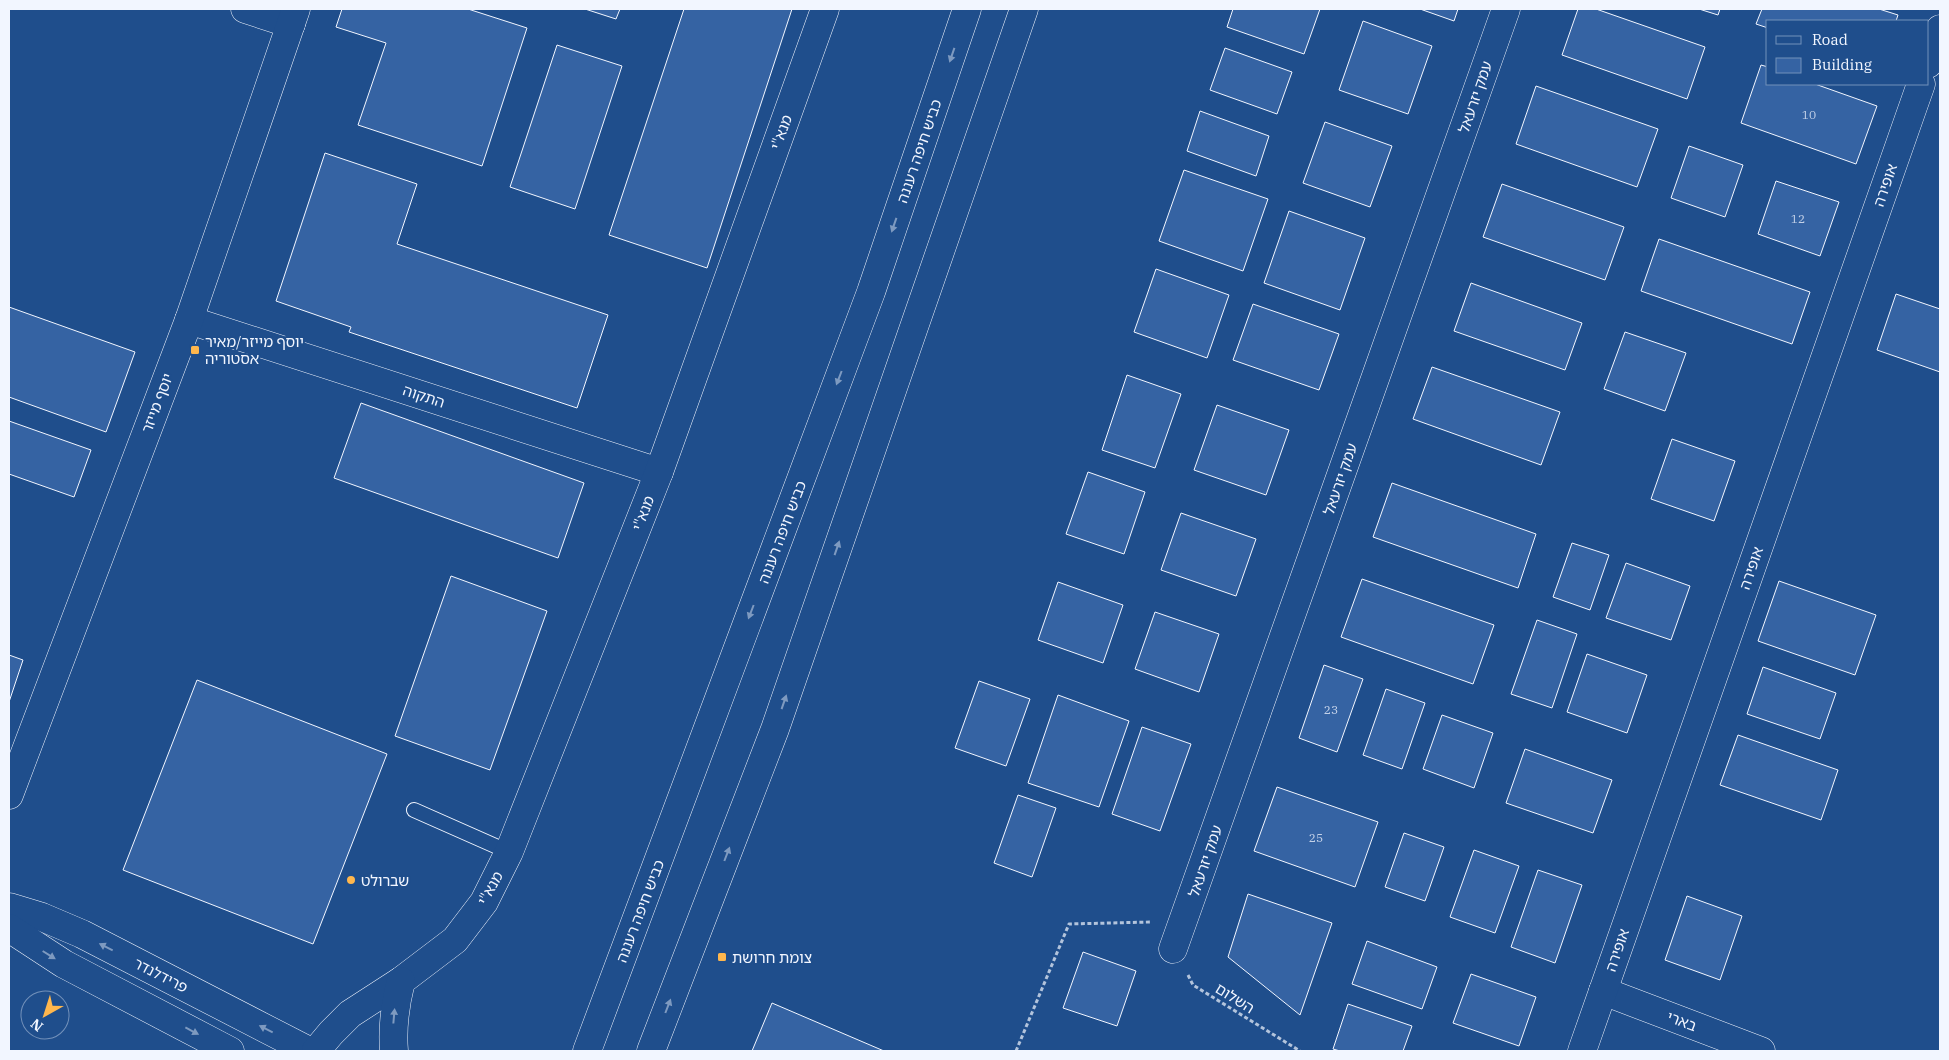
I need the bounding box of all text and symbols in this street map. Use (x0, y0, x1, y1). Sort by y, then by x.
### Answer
legend (1766, 20, 1929, 85)
text: Road (1812, 30, 1848, 49)
one-way arrow (948, 48, 956, 63)
text: Building (1812, 55, 1872, 74)
street label: עמק יזרעאל (1454, 58, 1496, 136)
street label: כביש חיפה רעננה (892, 96, 946, 205)
house number: 10 (1802, 107, 1816, 122)
street label: מנא"י (766, 112, 796, 152)
street label: אופירה (1869, 161, 1901, 209)
house number: 12 (1791, 211, 1805, 226)
one-way arrow (890, 218, 897, 233)
place label: יוסף מייזר/מאיר אסטוריה (205, 332, 304, 368)
marker: יוסף מייזר/מאיר אסטוריה (189, 344, 201, 356)
street label: יוסף מייזר (137, 370, 177, 436)
one-way arrow (835, 371, 842, 386)
street label: התקוה (401, 380, 447, 412)
street label: עמק יזרעאל (1319, 440, 1361, 518)
street label: כביש חיפה רעננה (754, 478, 810, 586)
street label: מנא"י (628, 493, 658, 533)
one-way arrow (834, 541, 841, 556)
street label: אופירה (1735, 544, 1767, 592)
one-way arrow (747, 605, 755, 620)
one-way arrow (781, 695, 789, 710)
house number: 23 (1324, 702, 1338, 717)
street label: עמק יזרעאל (1184, 822, 1226, 900)
house number: 25 (1309, 830, 1323, 845)
one-way arrow (723, 846, 731, 861)
street label: כביש חיפה רעננה (612, 857, 668, 965)
street label: מנא"י (473, 868, 507, 908)
place label: שברולט (361, 871, 409, 890)
marker: שברולט (345, 874, 357, 886)
street label: אופירה (1601, 926, 1633, 974)
one-way arrow (98, 943, 113, 951)
place label: צומת חרושת (732, 948, 812, 967)
one-way arrow (43, 950, 56, 959)
marker: צומת חרושת (716, 951, 728, 963)
street label: פרידלנדר (131, 953, 191, 997)
street label: השלום (1212, 979, 1258, 1017)
north arrow (20, 990, 70, 1040)
one-way arrow (664, 998, 672, 1013)
street label: בארי (1664, 1007, 1700, 1035)
one-way arrow (391, 1008, 399, 1024)
text: N (27, 1015, 47, 1036)
one-way arrow (258, 1025, 273, 1033)
one-way arrow (186, 1027, 199, 1036)

